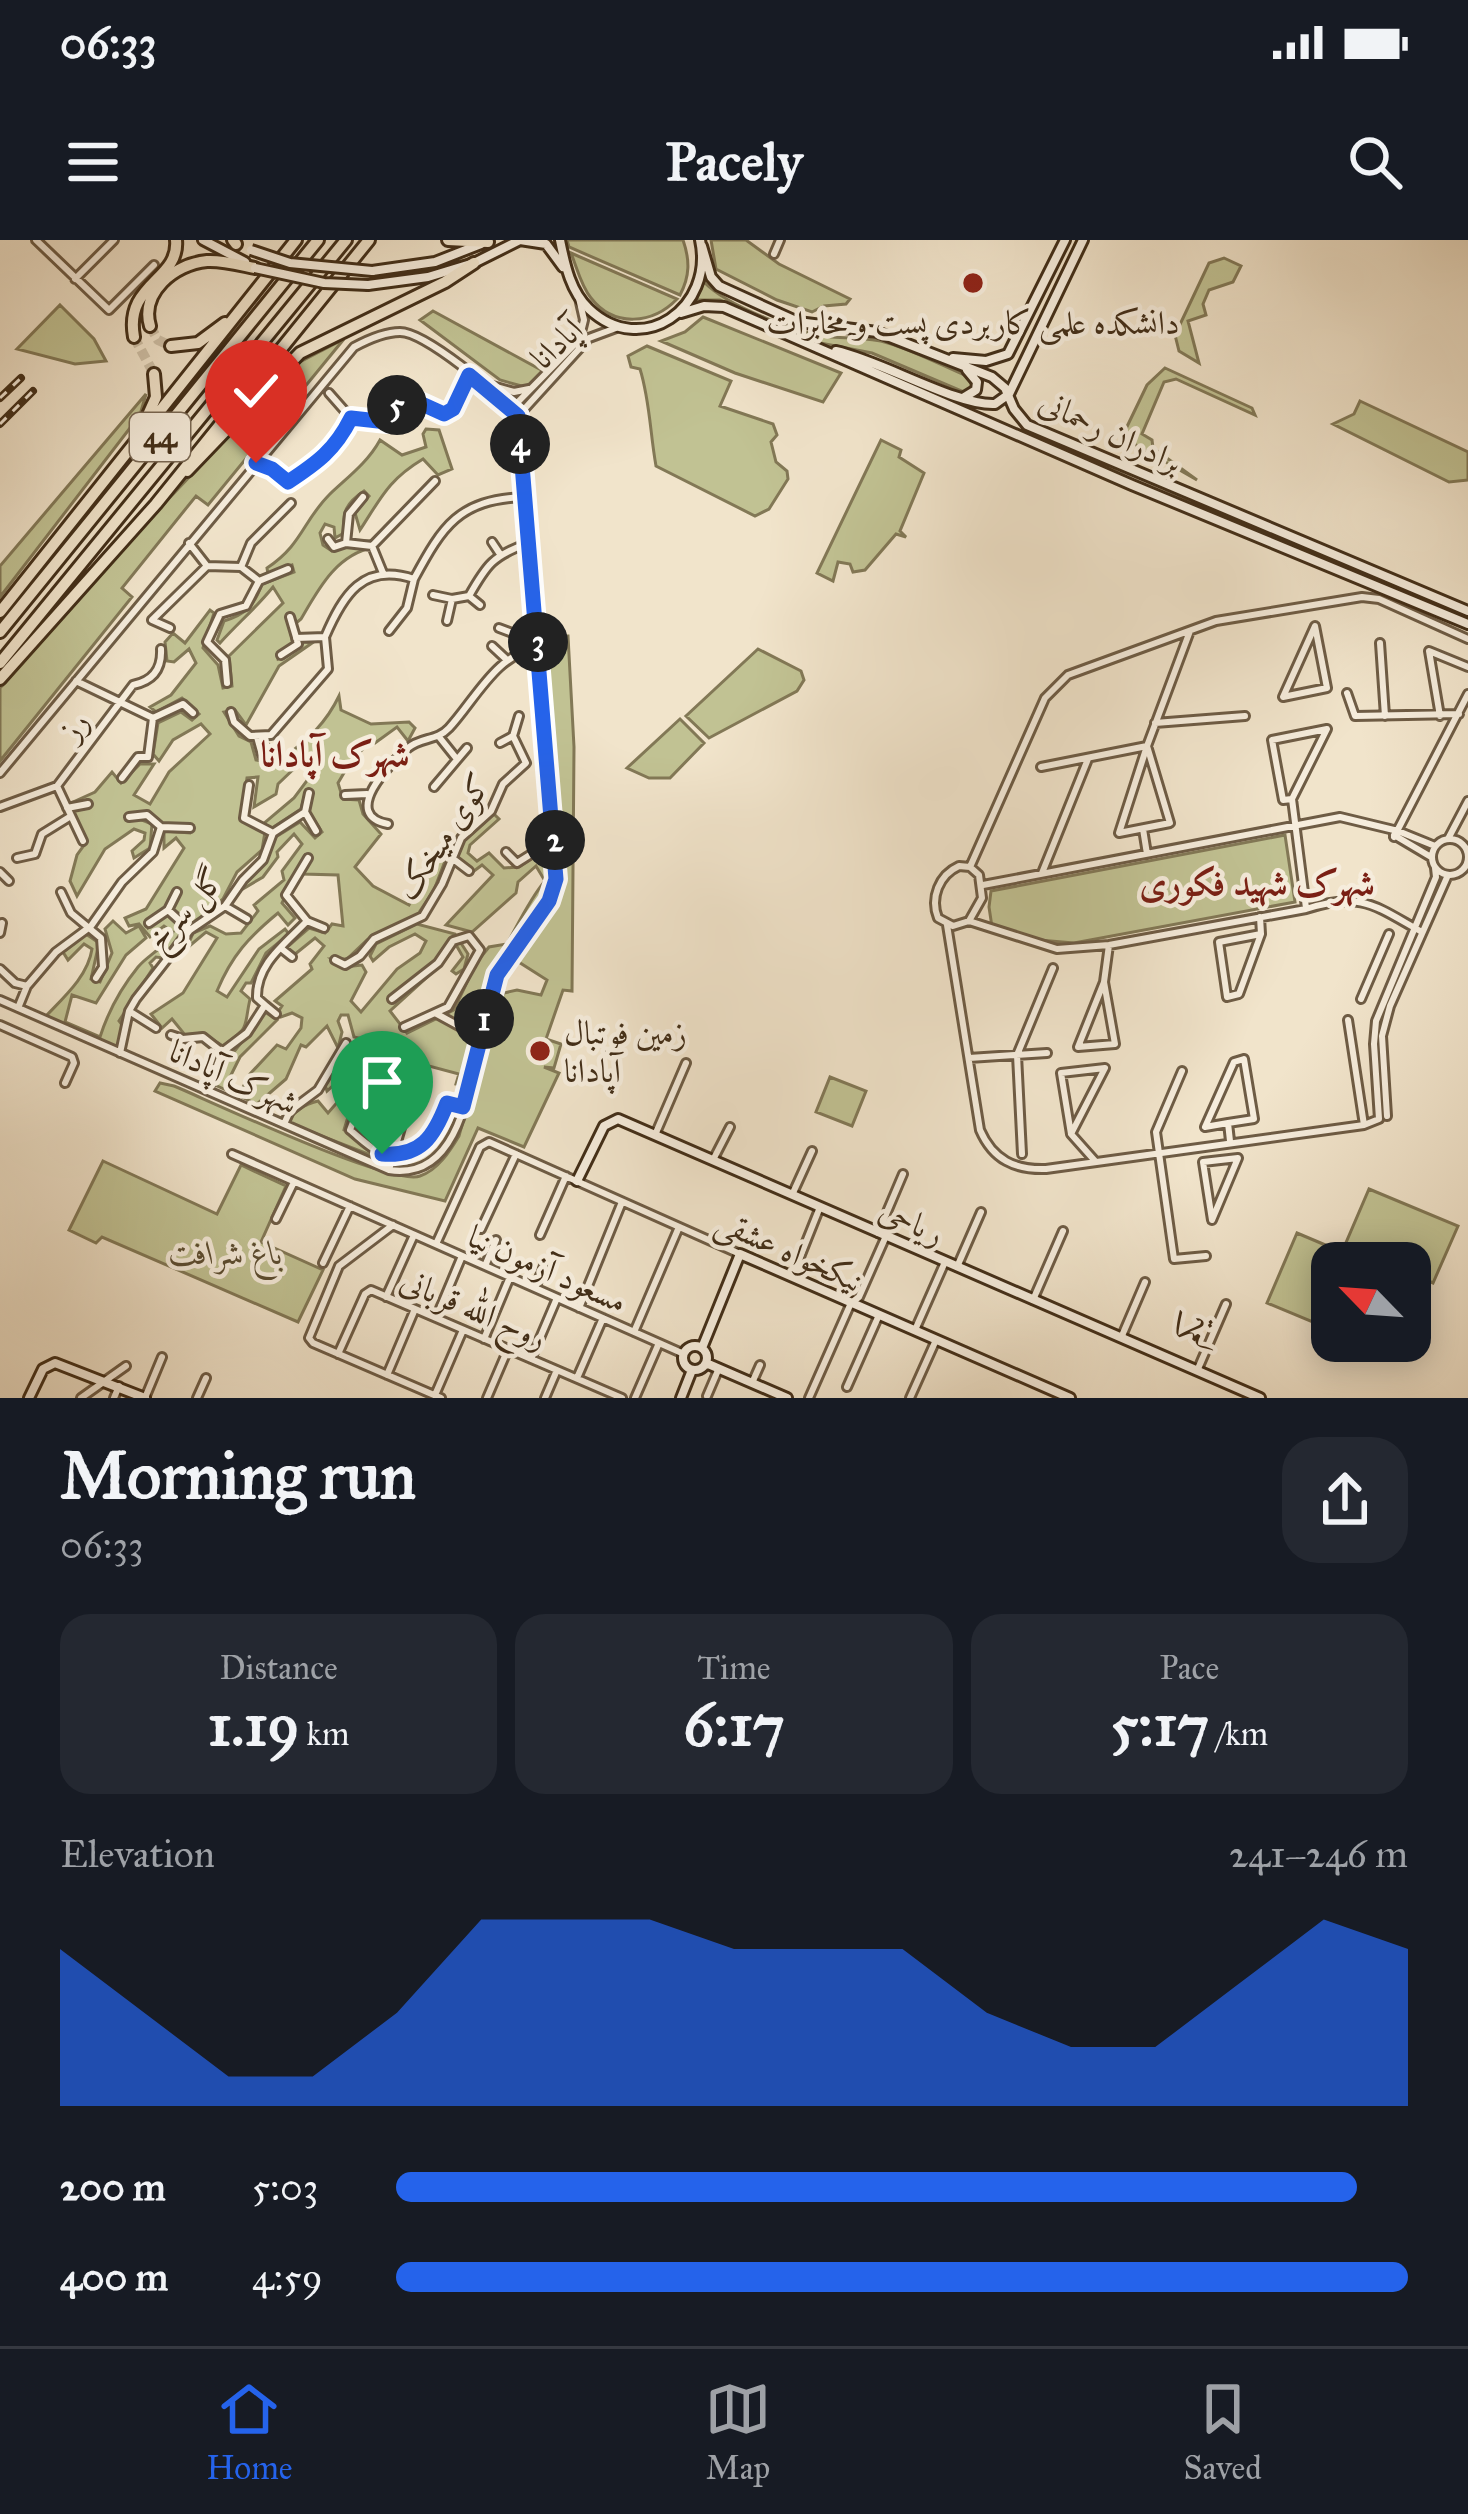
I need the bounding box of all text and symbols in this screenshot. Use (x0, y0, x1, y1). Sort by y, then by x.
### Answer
text: 06:33 (60, 15, 157, 70)
icon: menu (60, 129, 126, 195)
text: Pacely (665, 129, 803, 195)
icon: search (1342, 129, 1408, 195)
marker: دانشکده علمی کاربردی پست و مخابرات (960, 270, 986, 296)
place label: دانشکده علمی کاربردی پست و مخابرات (766, 303, 1180, 346)
street label: آپادانا (522, 307, 597, 381)
pin (205, 340, 307, 463)
icon: check (223, 358, 289, 424)
pin: 5 (367, 375, 427, 435)
street label: برادران رحمانی (1033, 381, 1189, 482)
text: 5 (389, 385, 405, 425)
road number: 44 (130, 413, 190, 461)
pin: 4 (490, 414, 550, 474)
text: 4 (511, 424, 529, 464)
pin: 3 (508, 612, 568, 672)
text: 3 (531, 622, 545, 662)
street label: رز (48, 703, 98, 751)
district label: شهرک آپادانا (260, 732, 410, 780)
street label: کوی میخک (386, 766, 500, 908)
pin: 2 (525, 810, 585, 870)
text: 2 (547, 820, 563, 860)
street label: گل سرخ (137, 859, 239, 964)
district label: شهرک شهید فکوری (1139, 861, 1375, 907)
pin: 1 (454, 989, 514, 1049)
text: 1 (477, 999, 491, 1039)
place label: زمین فوتبال آپادانا (564, 1013, 687, 1095)
street label: شهرک آپادانا (161, 1031, 304, 1127)
pin (331, 1031, 433, 1154)
marker: زمین فوتبال آپادانا (527, 1038, 553, 1064)
icon: arrive (349, 1049, 415, 1115)
street label: ریاحی (873, 1190, 950, 1254)
street label: نیکخواه عشقی (708, 1201, 869, 1305)
street label: مسعود آزمون نیا (462, 1216, 633, 1323)
park label: باغ شرافت (169, 1233, 283, 1281)
north arrow (1311, 1242, 1431, 1362)
map controls (1311, 1242, 1431, 1362)
street label: روح الله قربانی (391, 1255, 555, 1366)
street label: یکم (1166, 1306, 1225, 1354)
text: Morning run (60, 1435, 416, 1516)
button: share (1282, 1437, 1408, 1563)
text: 06:33 (60, 1521, 144, 1569)
text: Distance (220, 1648, 338, 1688)
text: Time (697, 1648, 771, 1688)
text: Pace (1159, 1648, 1219, 1688)
text: 1.19 (208, 1688, 299, 1761)
text: 6:17 (683, 1688, 785, 1761)
text: 5:17 (1110, 1688, 1209, 1761)
text: km (299, 1714, 350, 1754)
text: /km (1209, 1714, 1268, 1754)
text: Elevation (60, 1830, 215, 1878)
text: 241–246 m (1229, 1830, 1408, 1878)
text: 200 m (60, 2163, 166, 2211)
text: 5:03 (252, 2163, 318, 2211)
text: 400 m (60, 2253, 168, 2301)
text: 4:59 (252, 2253, 323, 2301)
tab: Home (206, 2376, 293, 2488)
tab: Map (705, 2376, 771, 2488)
tab: Saved (1183, 2376, 1262, 2488)

